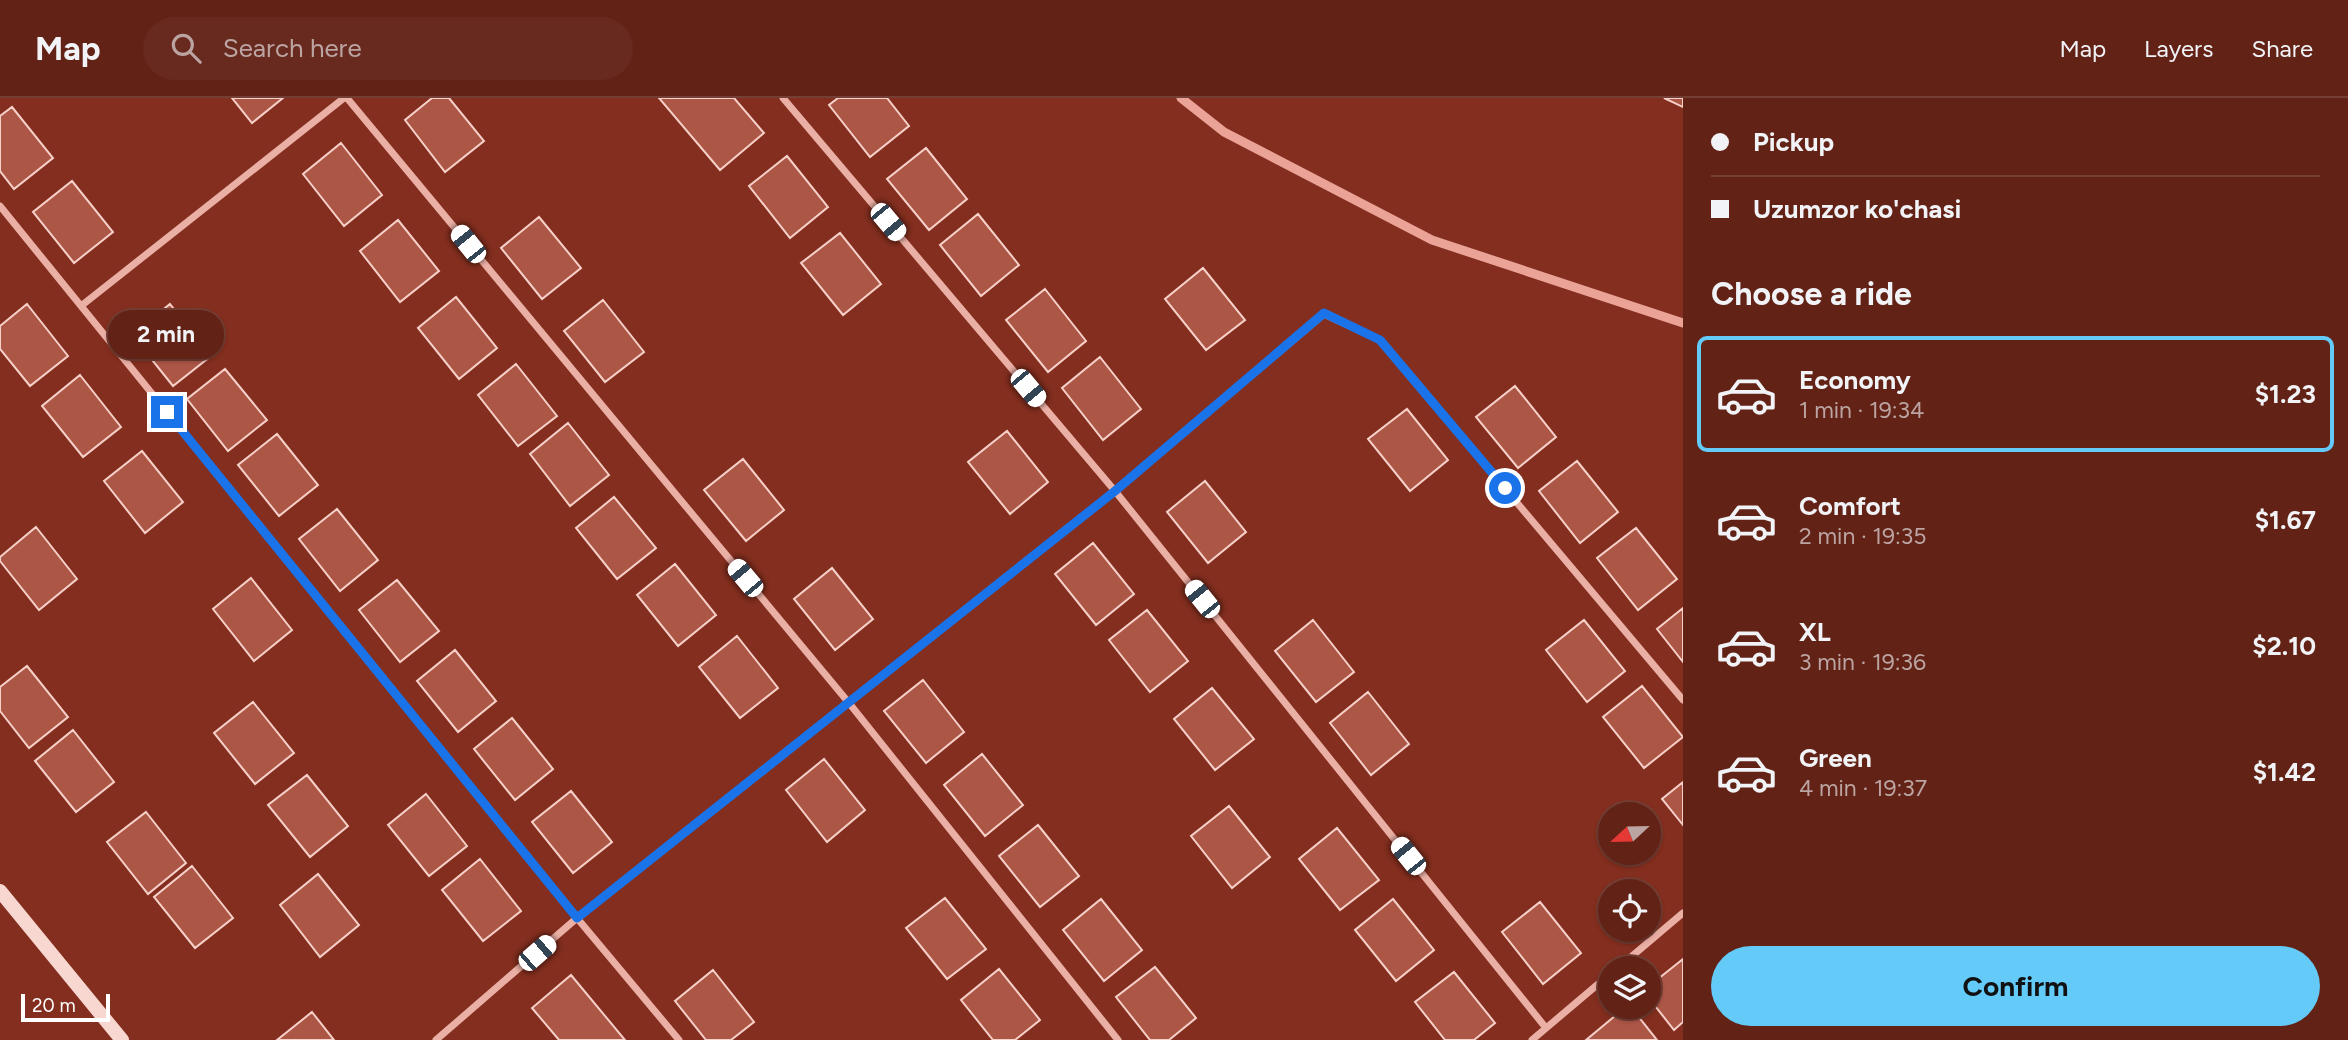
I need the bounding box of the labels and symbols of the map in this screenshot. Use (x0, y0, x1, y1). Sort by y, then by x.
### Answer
car (867, 199, 910, 245)
car (447, 221, 490, 267)
callout: 2 min (109, 310, 225, 360)
car (1007, 365, 1050, 411)
route end (151, 396, 183, 428)
route start (1489, 472, 1521, 504)
car (724, 555, 767, 601)
car (1181, 576, 1224, 622)
north arrow (1598, 802, 1661, 864)
car (1387, 833, 1430, 879)
car (515, 931, 560, 975)
scale bar (21, 991, 110, 1023)

